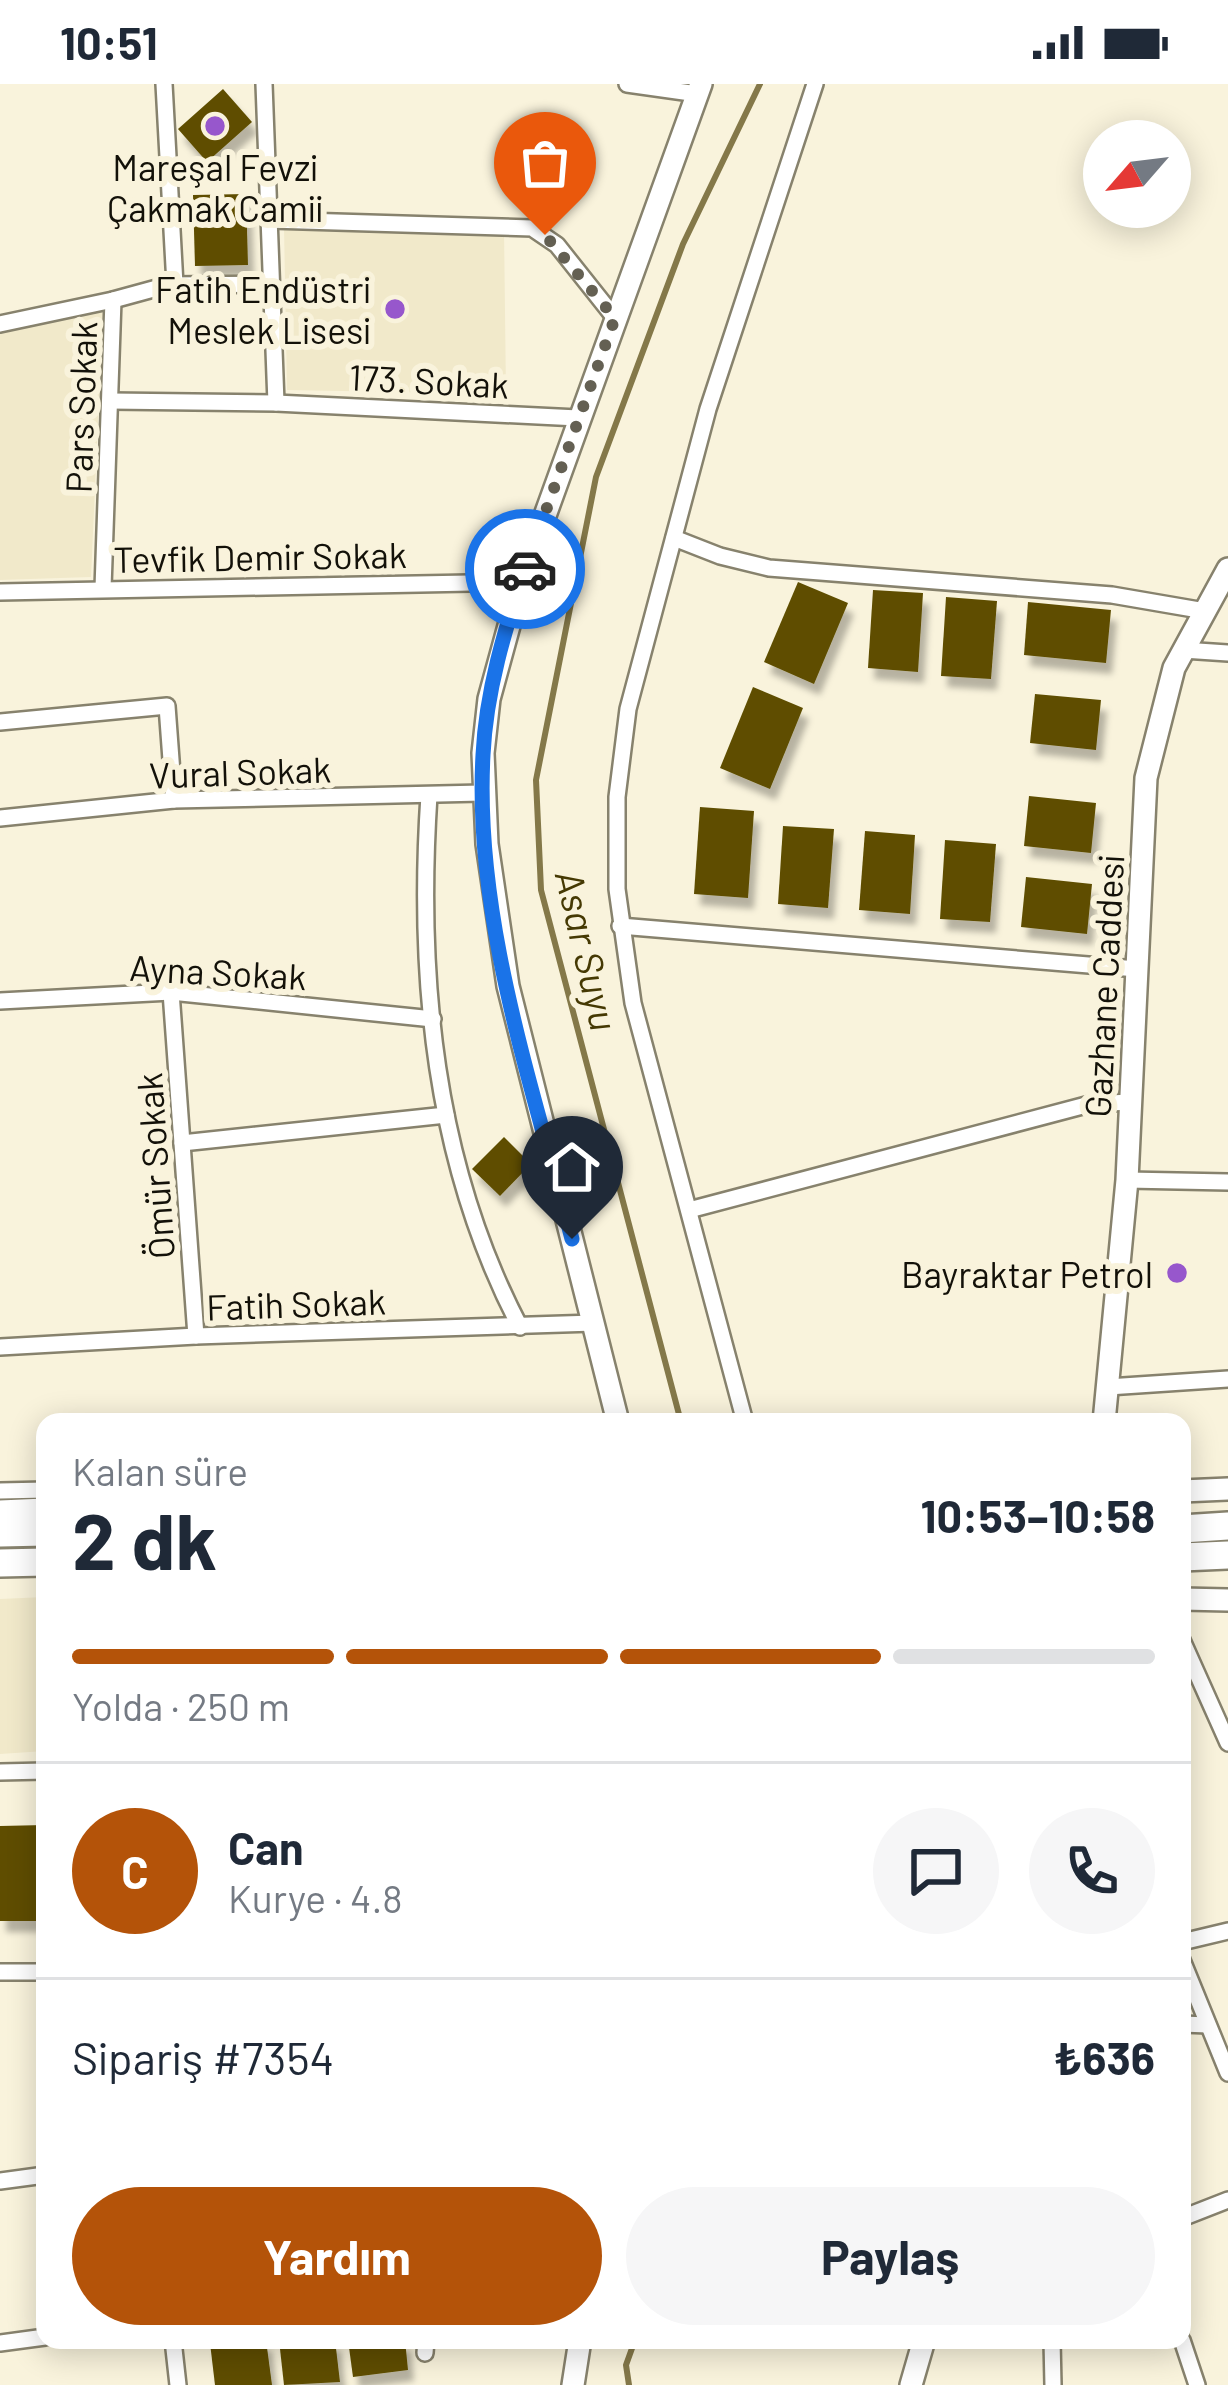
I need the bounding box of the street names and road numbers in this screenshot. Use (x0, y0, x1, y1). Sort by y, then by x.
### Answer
street label: Pars Sokak (56, 320, 104, 494)
street label: 173. Sokak (348, 354, 510, 406)
street label: Tevfik Demir Sokak (113, 532, 407, 580)
street label: Vural Sokak (148, 746, 332, 796)
street label: Gazhane Caddesi (1075, 854, 1131, 1118)
street label: Ayna Sokak (128, 945, 308, 997)
street label: Ömür Sokak (126, 1071, 182, 1261)
street label: Fatih Sokak (205, 1278, 387, 1328)

